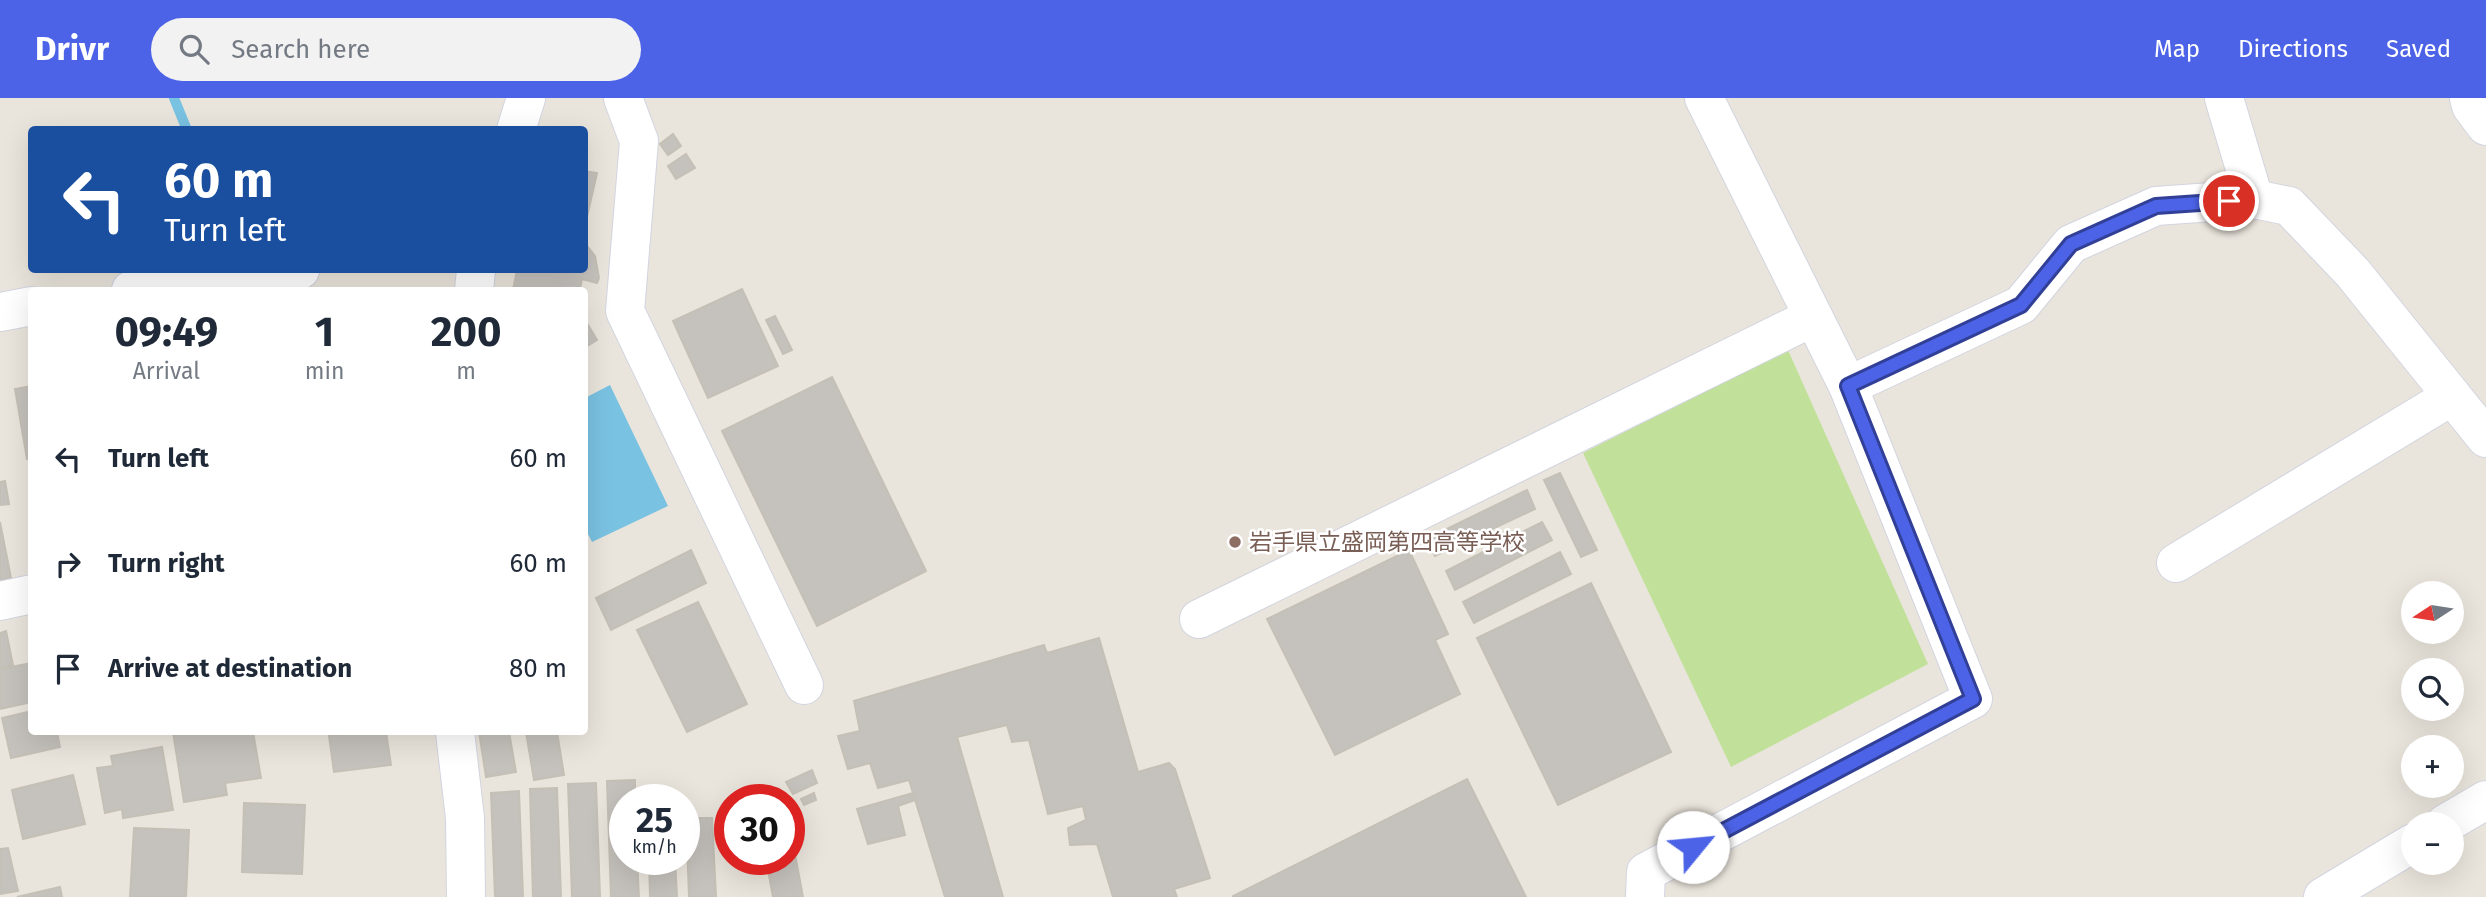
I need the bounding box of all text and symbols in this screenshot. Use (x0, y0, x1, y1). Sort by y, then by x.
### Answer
search box (151, 18, 641, 81)
text: Drivr (35, 29, 109, 69)
icon: search (175, 30, 213, 68)
text: Search here (231, 34, 370, 65)
text: Map (2154, 35, 2200, 63)
text: Directions (2238, 35, 2348, 63)
text: Saved (2386, 35, 2451, 63)
text: 60 m (164, 151, 273, 210)
icon: left (49, 154, 140, 245)
pin (2199, 171, 2259, 231)
icon: arrive (2210, 182, 2248, 220)
text: Turn left (164, 211, 286, 249)
text: 09:49 (114, 307, 218, 357)
text: 1 (315, 307, 334, 357)
text: 200 (431, 307, 502, 357)
text: Arrival (133, 357, 200, 385)
text: min (305, 357, 344, 385)
text: m (456, 357, 476, 385)
icon: left (49, 440, 87, 478)
text: Turn left (108, 443, 209, 474)
text: 60 m (509, 443, 567, 474)
place label: 岩手県立盛岡第四高等学校 (1249, 528, 1525, 556)
marker: 岩手県立盛岡第四高等学校 (1227, 534, 1243, 550)
icon: right (49, 545, 87, 583)
text: Turn right (108, 548, 225, 579)
text: 60 m (509, 548, 567, 579)
north arrow (2401, 581, 2464, 644)
map controls (2401, 581, 2464, 875)
icon: arrive (49, 650, 87, 688)
text: Arrive at destination (108, 653, 352, 684)
text: 80 m (509, 653, 567, 684)
button: search (2401, 658, 2464, 721)
button: + (2401, 735, 2464, 798)
speed limit sign: 30 (714, 784, 805, 875)
text: 25 (636, 799, 673, 841)
position arrow (1656, 810, 1730, 884)
button: − (2401, 812, 2464, 875)
text: km/h (632, 836, 677, 858)

